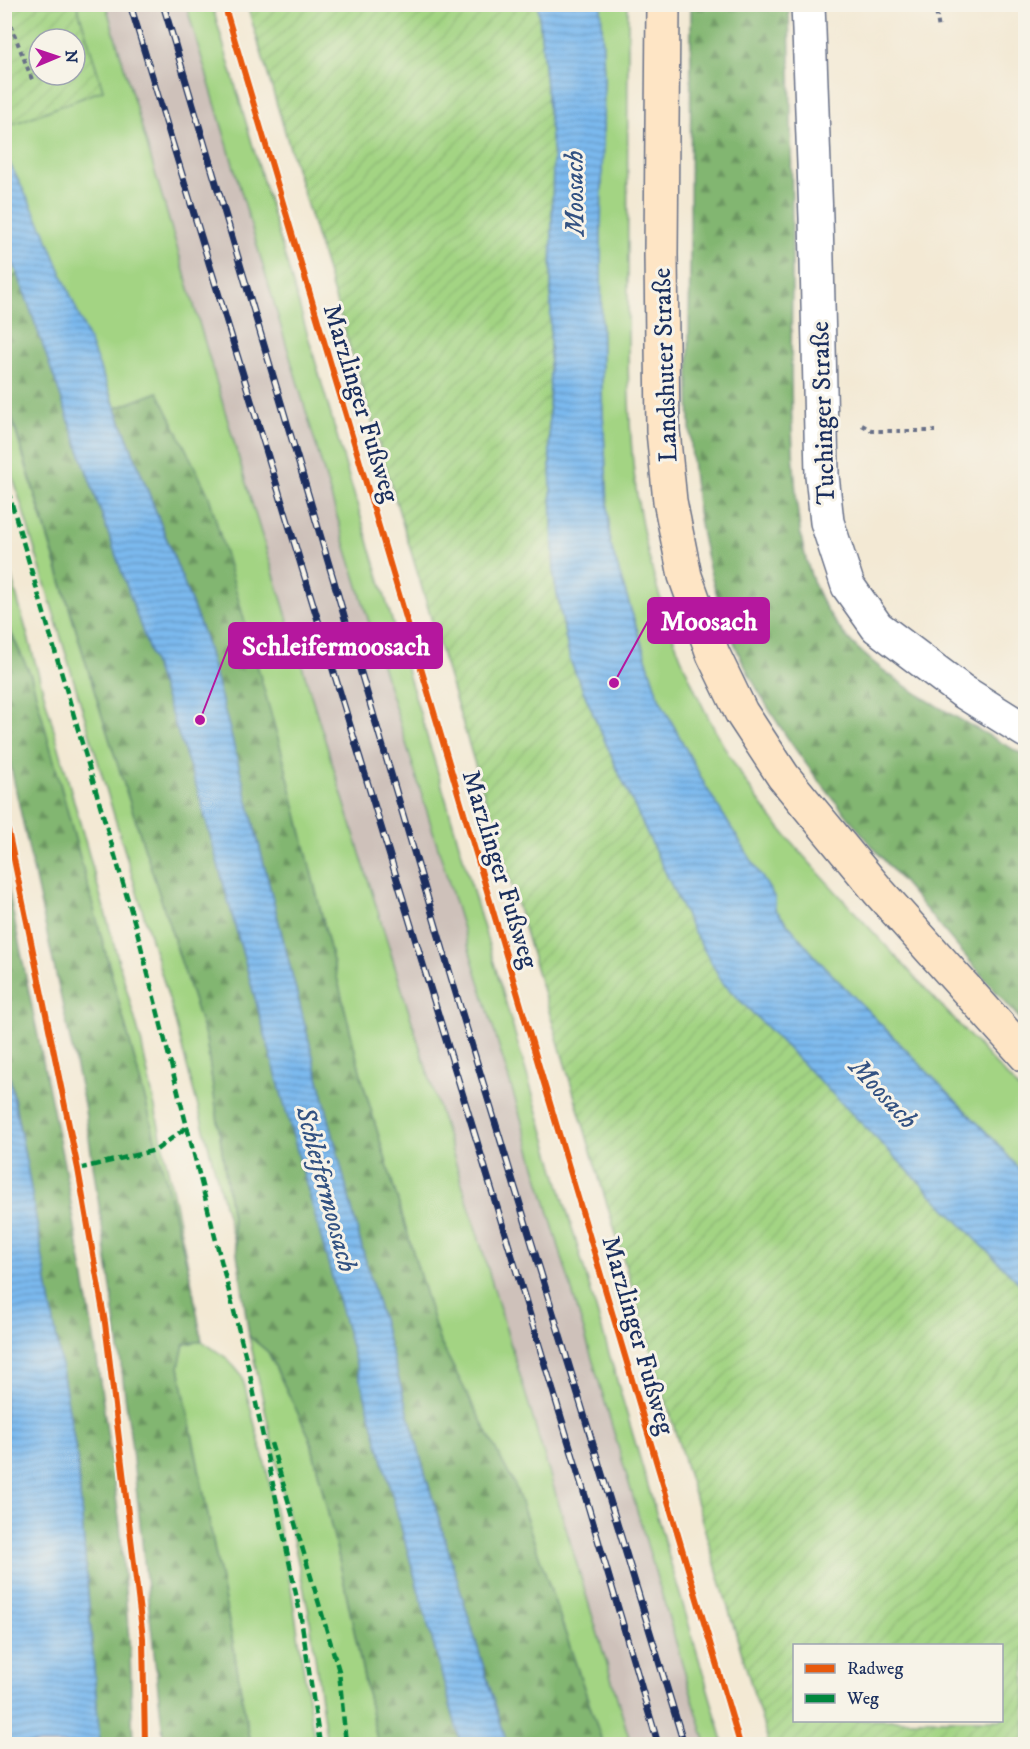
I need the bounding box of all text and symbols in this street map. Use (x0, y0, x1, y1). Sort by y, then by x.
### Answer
north arrow (27, 27, 87, 87)
text: N (61, 50, 81, 63)
water label: Moosach (557, 150, 593, 238)
street label: Landshuter Straße (646, 267, 685, 463)
street label: Marzlinger Fußweg (315, 300, 406, 507)
street label: Tuchinger Straße (804, 321, 843, 505)
callout: Moosach (648, 598, 769, 643)
text: Moosach (661, 605, 758, 639)
callout: Schleifermoosach (229, 623, 442, 668)
text: Schleifermoosach (242, 630, 431, 664)
street label: Marzlinger Fußweg (454, 766, 545, 973)
water label: Moosach (840, 1049, 925, 1136)
water label: Schleifermoosach (287, 1102, 364, 1276)
street label: Marzlinger Fußweg (593, 1232, 682, 1439)
legend (793, 1644, 1003, 1722)
text: Radweg (847, 1658, 903, 1680)
text: Weg (846, 1688, 879, 1710)

